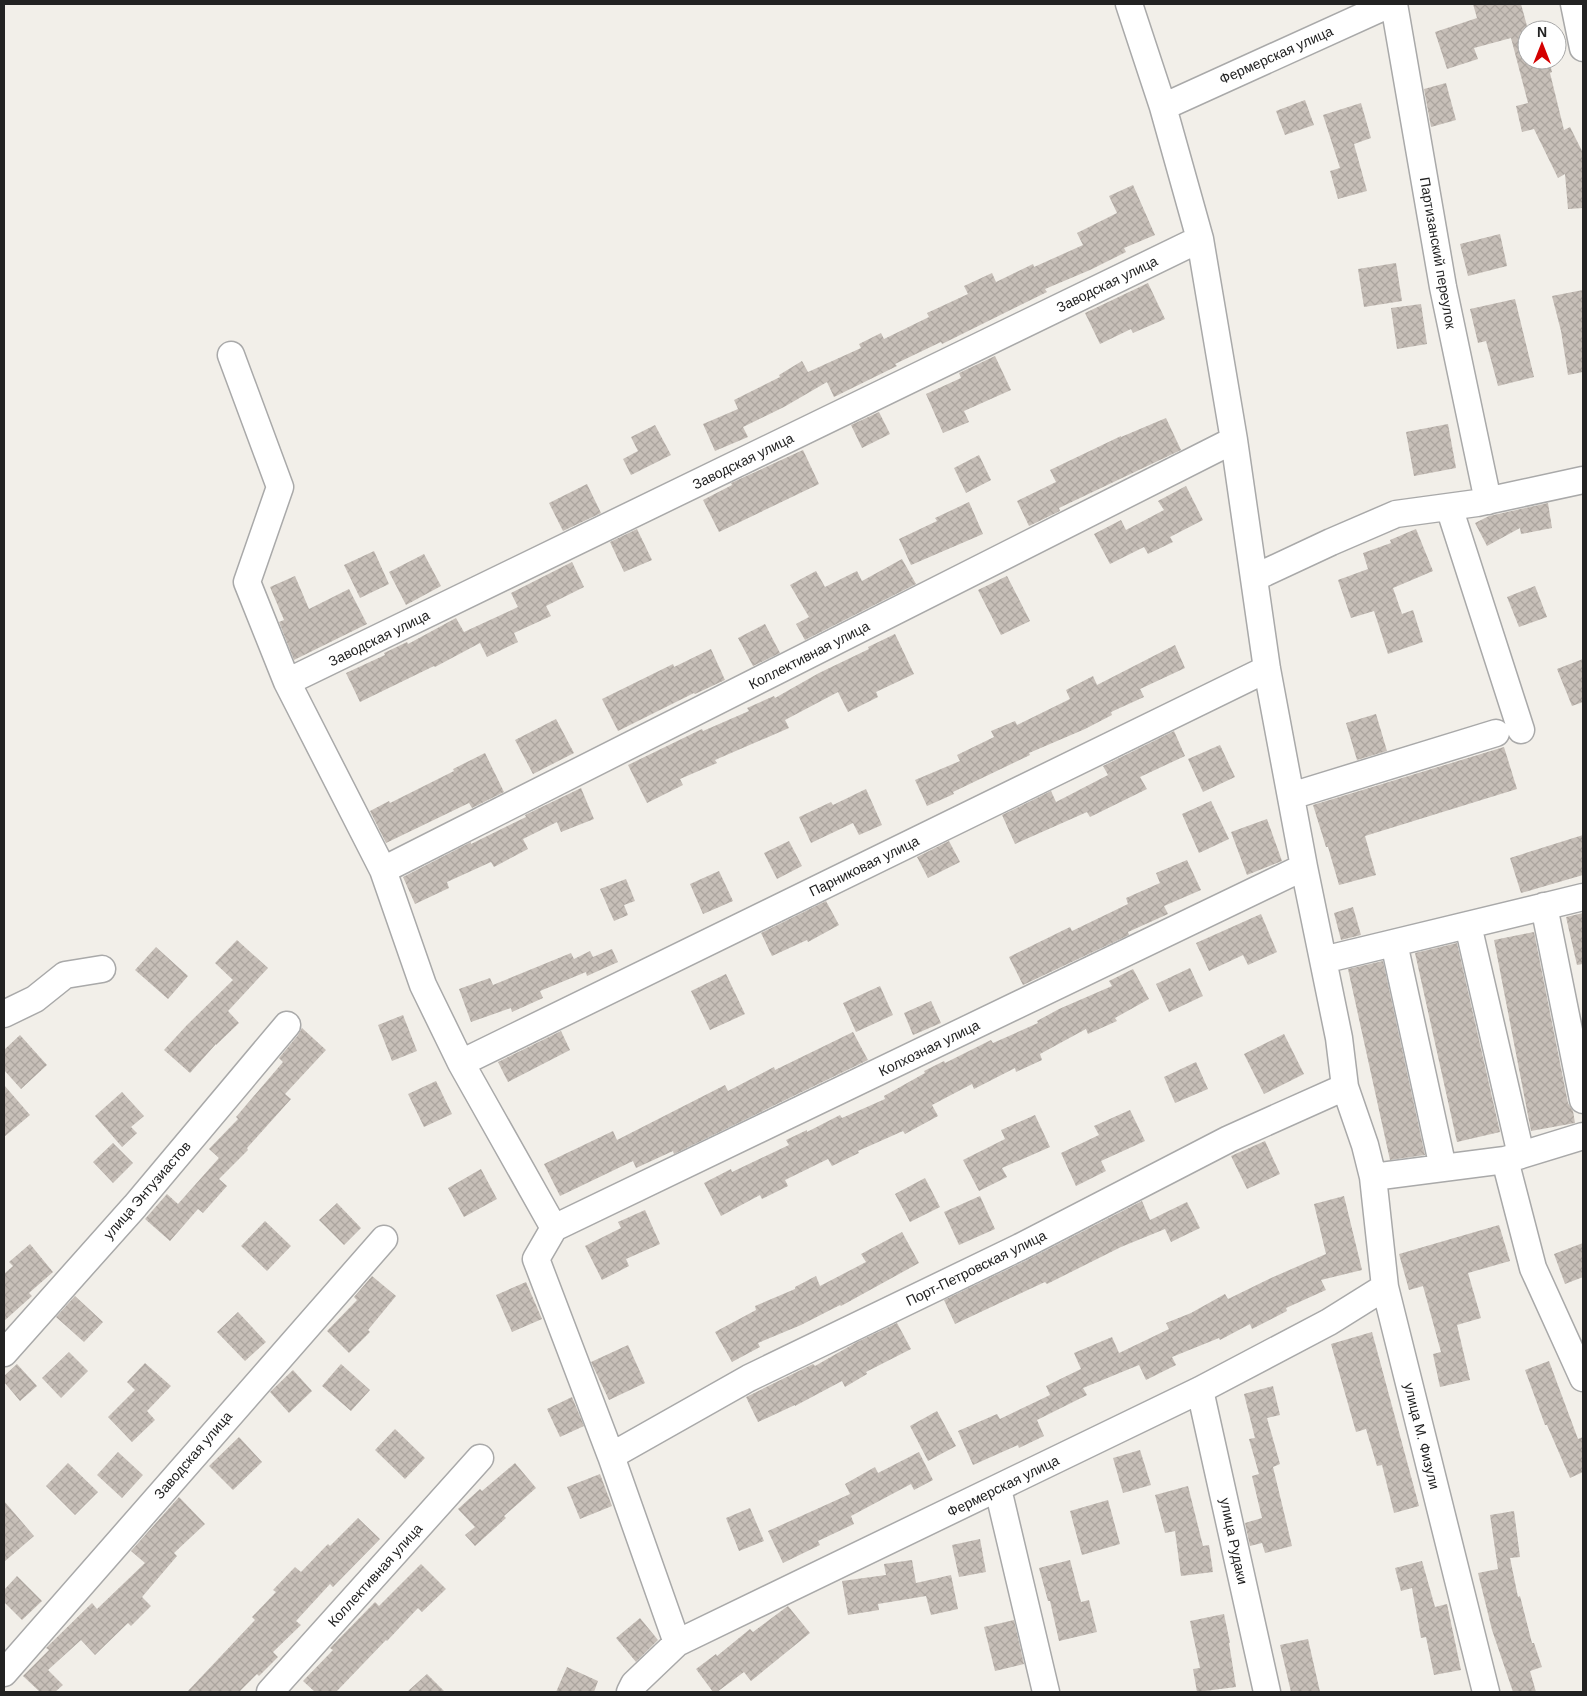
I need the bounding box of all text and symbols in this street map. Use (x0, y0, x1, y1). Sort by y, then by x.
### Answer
north arrow (1517, 20, 1567, 70)
street label: Фермерская улица (1217, 23, 1335, 87)
text: N (1537, 24, 1547, 40)
street label: Партизанский переулок (1417, 176, 1459, 331)
street label: Заводская улица (1054, 253, 1160, 315)
street label: Заводская улица (690, 430, 796, 492)
street label: Заводская улица (326, 607, 432, 669)
street label: Коллективная улица (746, 618, 872, 692)
street label: Парниковая улица (806, 832, 922, 900)
street label: Колхозная улица (876, 1017, 982, 1079)
street label: улица Энтузиастов (100, 1138, 194, 1242)
street label: Порт-Петровская улица (903, 1227, 1049, 1309)
street label: улица М. Физули (1401, 1381, 1443, 1491)
street label: Заводская улица (151, 1408, 235, 1502)
street label: Фермерская улица (944, 1452, 1062, 1520)
street label: улица Рудаки (1217, 1496, 1251, 1586)
street label: Коллективная улица (324, 1520, 426, 1630)

